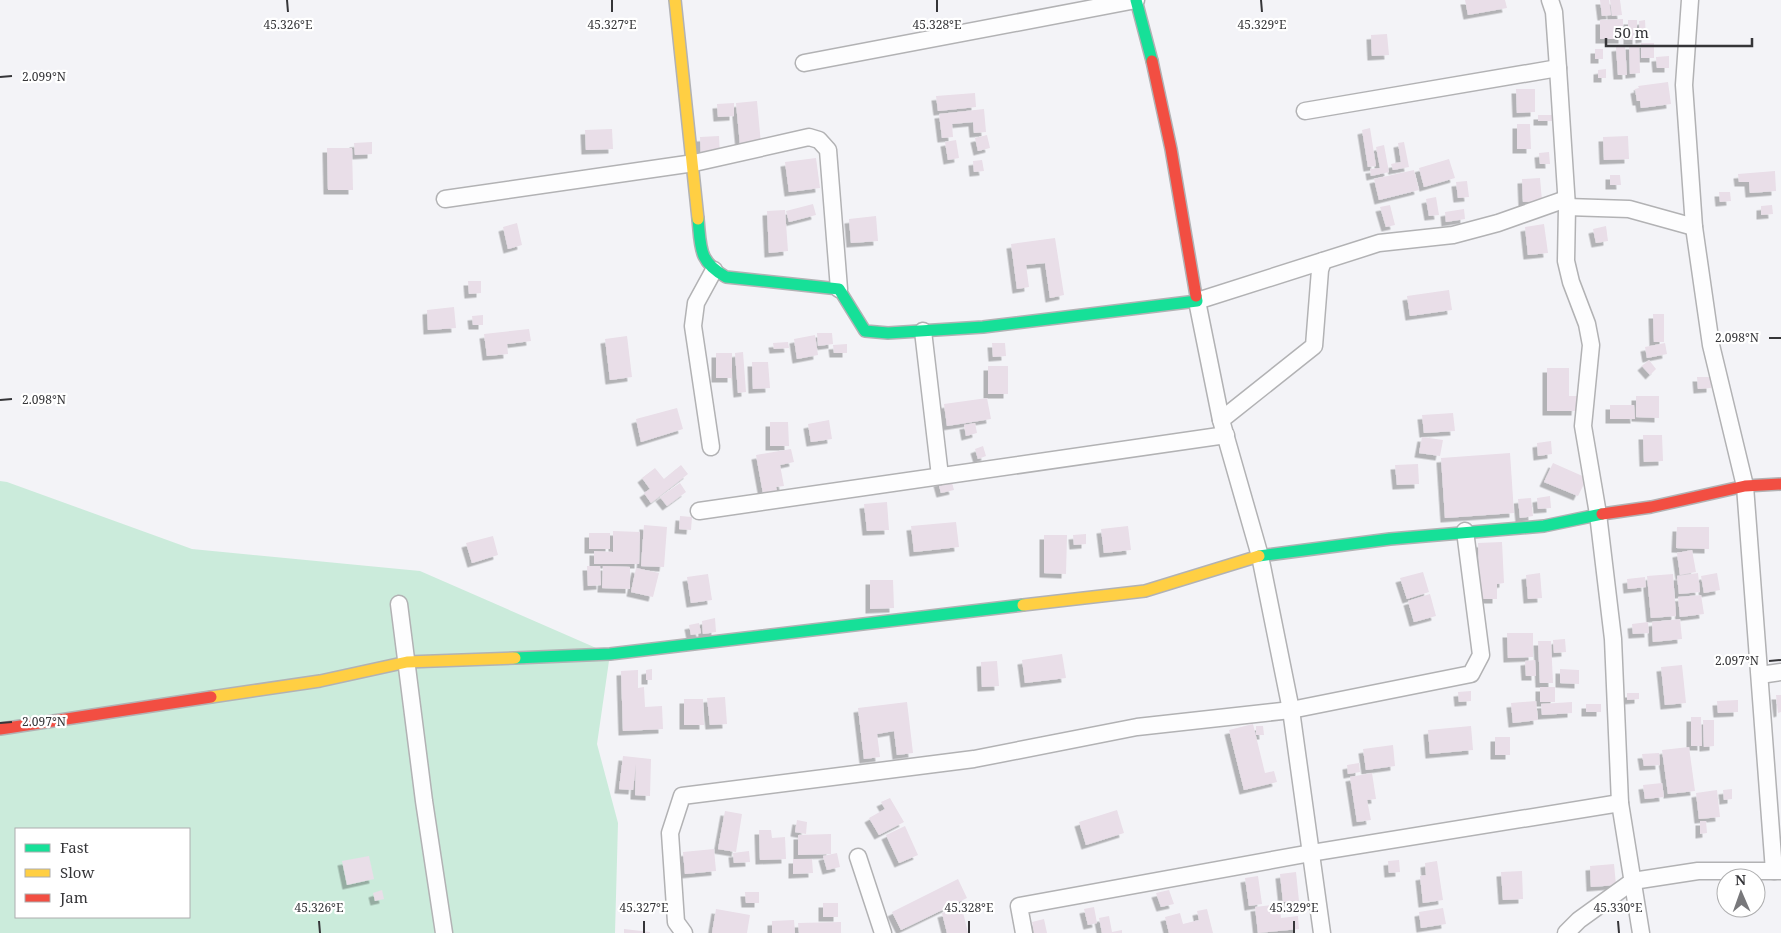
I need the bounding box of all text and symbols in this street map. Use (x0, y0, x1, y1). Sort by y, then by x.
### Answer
scale bar (1606, 15, 1752, 47)
text: 45.326°E (264, 16, 312, 33)
text: 45.327°E (588, 16, 636, 33)
text: 45.328°E (913, 16, 961, 33)
text: 45.329°E (1238, 16, 1286, 33)
text: 50 m (1614, 22, 1649, 42)
text: 2.099°N (22, 68, 66, 85)
text: 2.098°N (1715, 329, 1759, 346)
text: 2.098°N (22, 391, 66, 408)
text: 2.097°N (1715, 652, 1759, 669)
text: 2.097°N (22, 713, 66, 730)
legend (15, 828, 190, 918)
text: Fast (60, 837, 89, 857)
text: Slow (60, 862, 94, 882)
north arrow (1716, 868, 1766, 918)
text: N (1735, 870, 1746, 889)
text: Jam (59, 887, 88, 907)
text: 45.326°E (295, 899, 343, 916)
text: 45.327°E (620, 899, 668, 916)
text: 45.328°E (945, 899, 993, 916)
text: 45.329°E (1270, 899, 1318, 916)
text: 45.330°E (1594, 899, 1642, 916)

